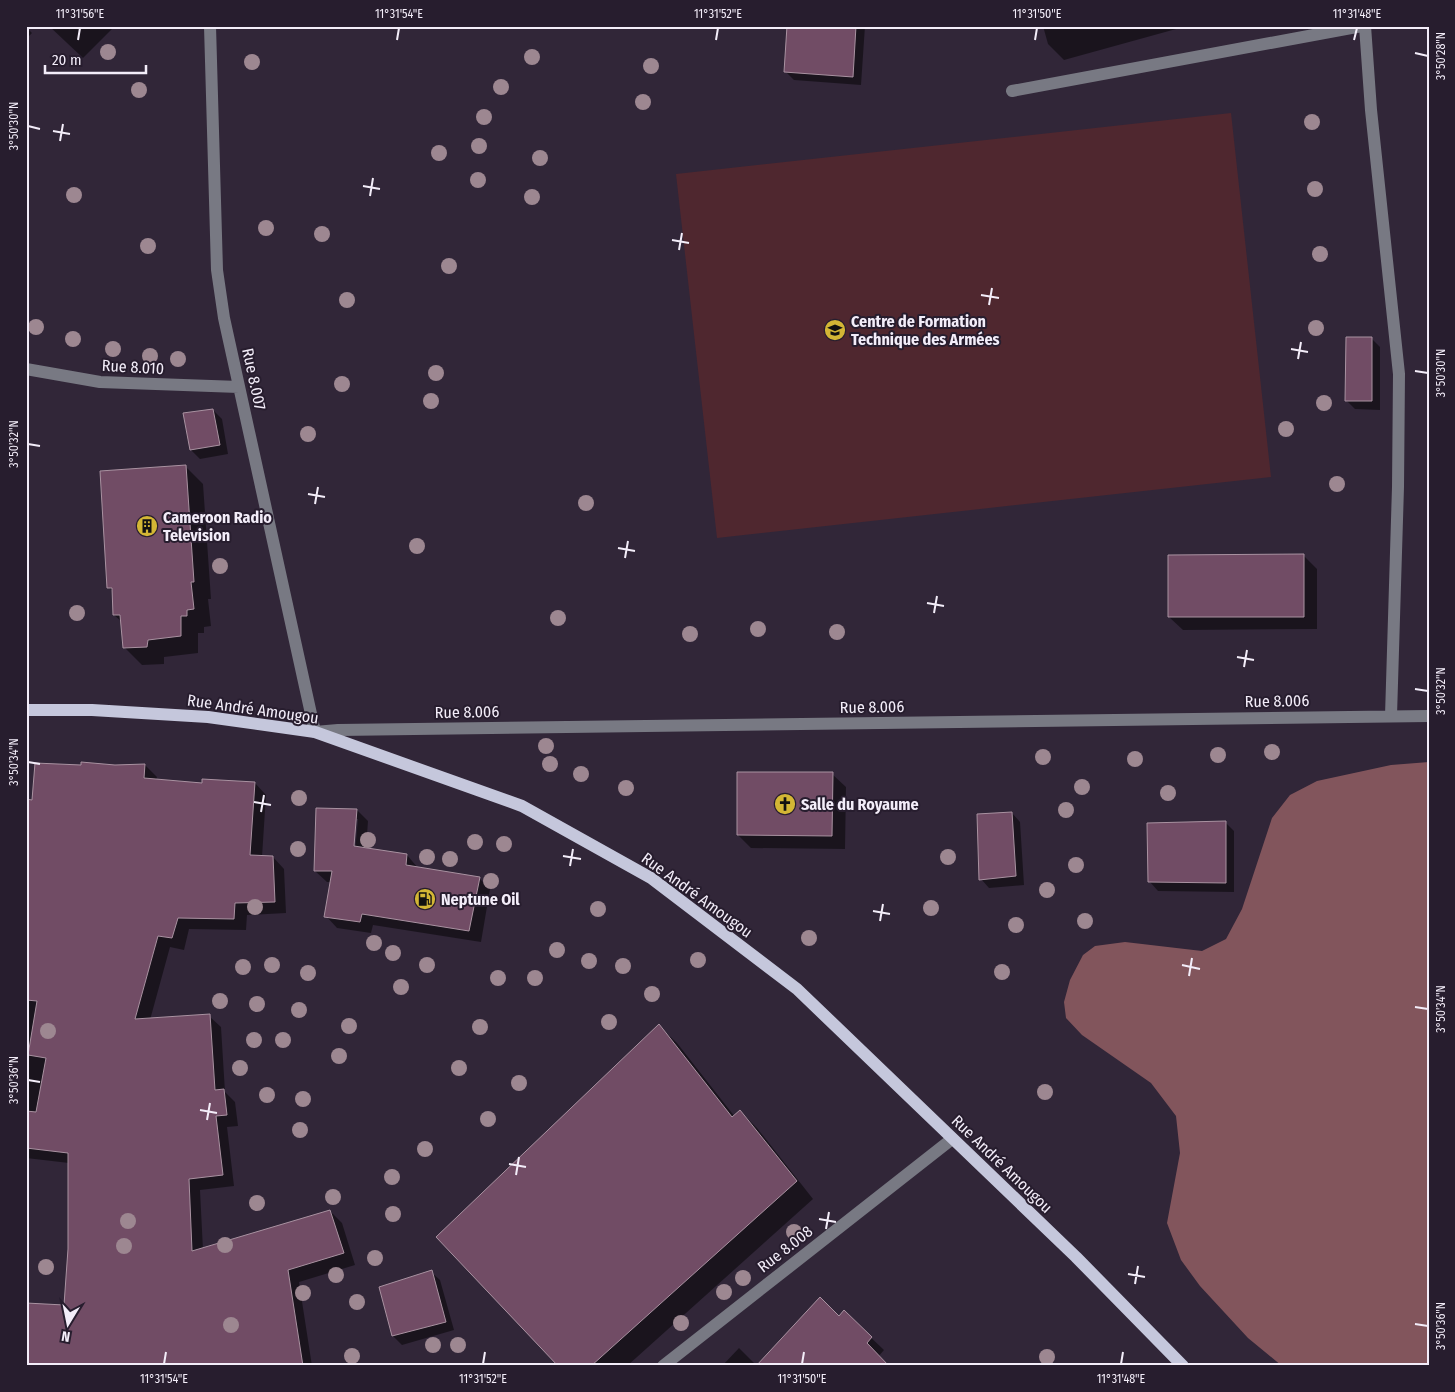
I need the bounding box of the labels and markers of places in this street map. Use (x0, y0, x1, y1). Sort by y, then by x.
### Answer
place label: Centre de Formation Technique des Armées (851, 312, 1000, 349)
school or university icon: Centre de Formation Technique des Armées (823, 318, 847, 342)
place label: Cameroon Radio Television (163, 508, 272, 545)
building icon: Cameroon Radio Television (135, 514, 159, 538)
church icon: Salle du Royaume (773, 792, 797, 816)
place label: Salle du Royaume (801, 795, 919, 814)
fuel station icon: Neptune Oil (413, 887, 437, 911)
place label: Neptune Oil (441, 890, 520, 909)

